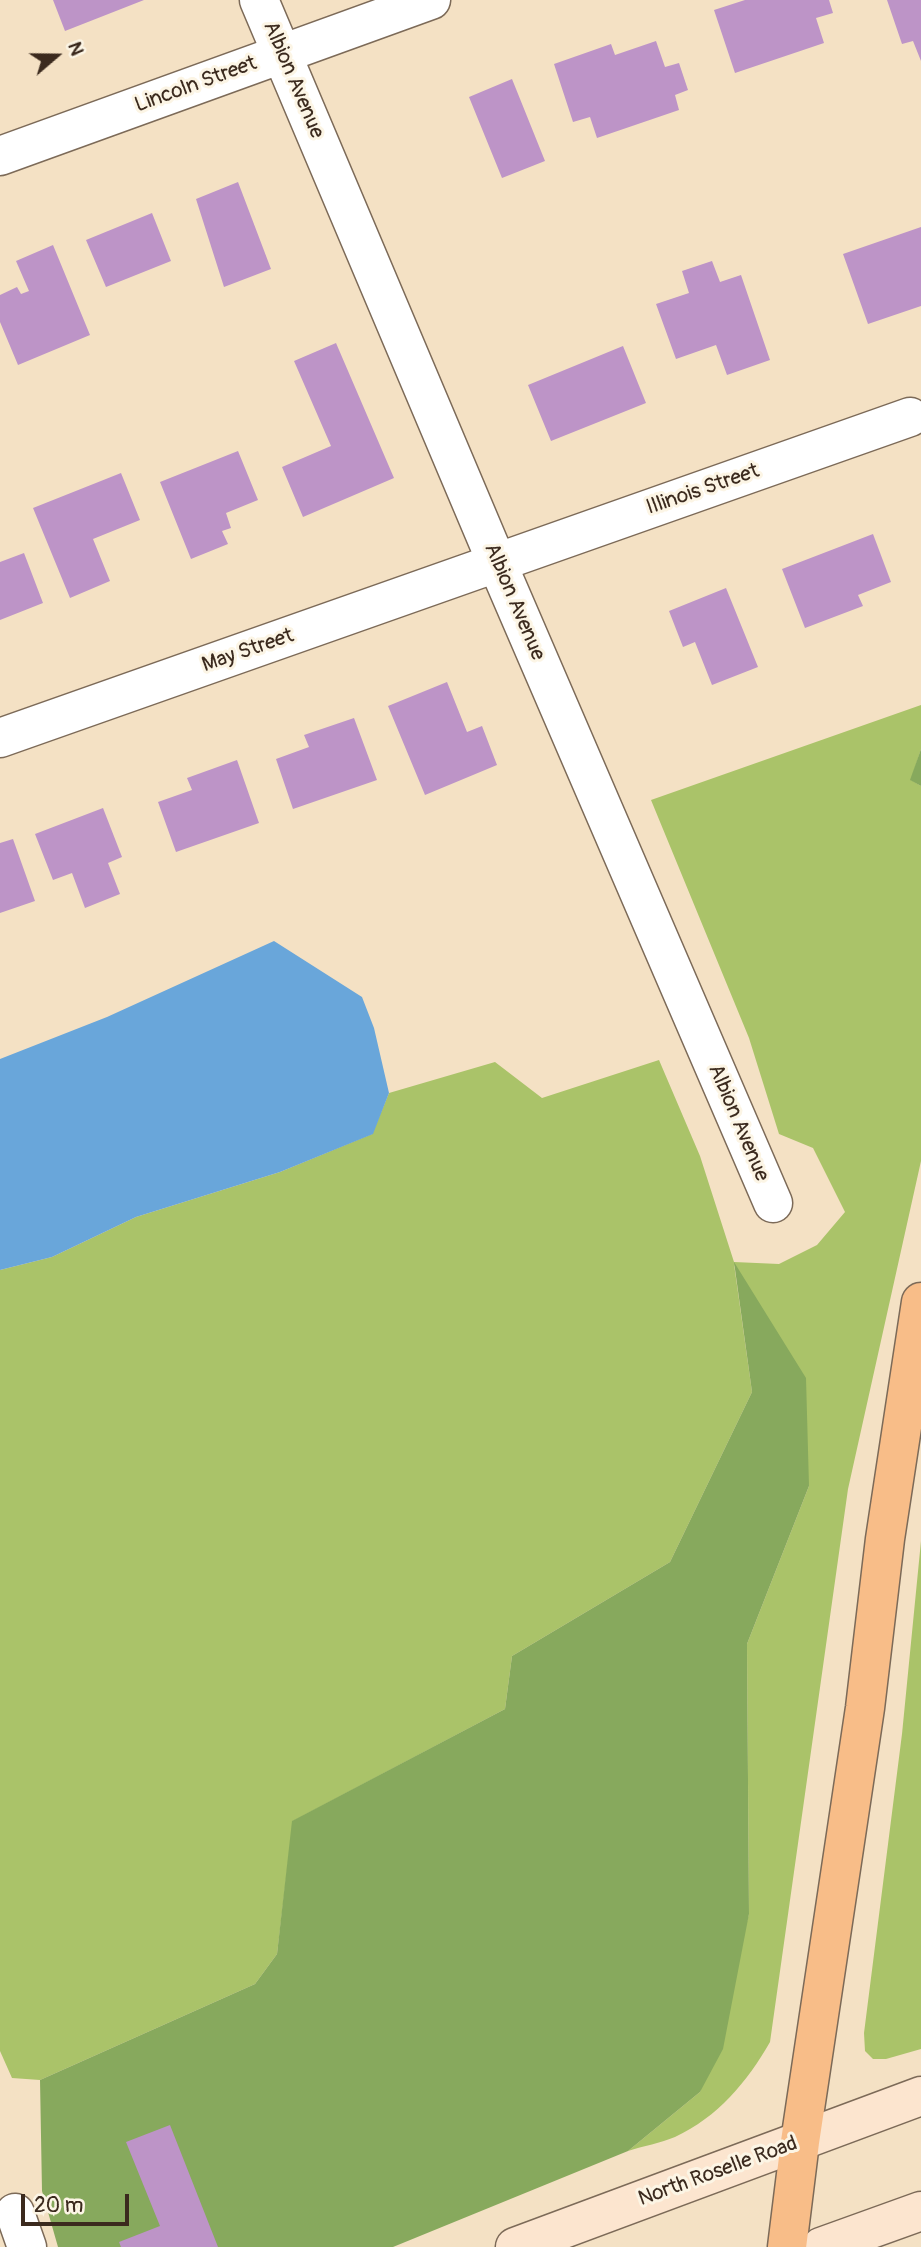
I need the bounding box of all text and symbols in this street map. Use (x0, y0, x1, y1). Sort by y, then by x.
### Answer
street label: Albion Avenue (257, 18, 329, 142)
north arrow (21, 21, 91, 91)
text: N (62, 39, 89, 59)
street label: Lincoln Street (132, 51, 260, 119)
street label: Illinois Street (643, 459, 763, 521)
street label: Albion Avenue (478, 540, 550, 664)
street label: May Street (199, 624, 297, 678)
street label: Albion Avenue (702, 1061, 774, 1185)
street label: North Roselle Road (635, 2132, 801, 2212)
scale bar (24, 2180, 133, 2224)
text: 20 m (34, 2192, 83, 2219)

